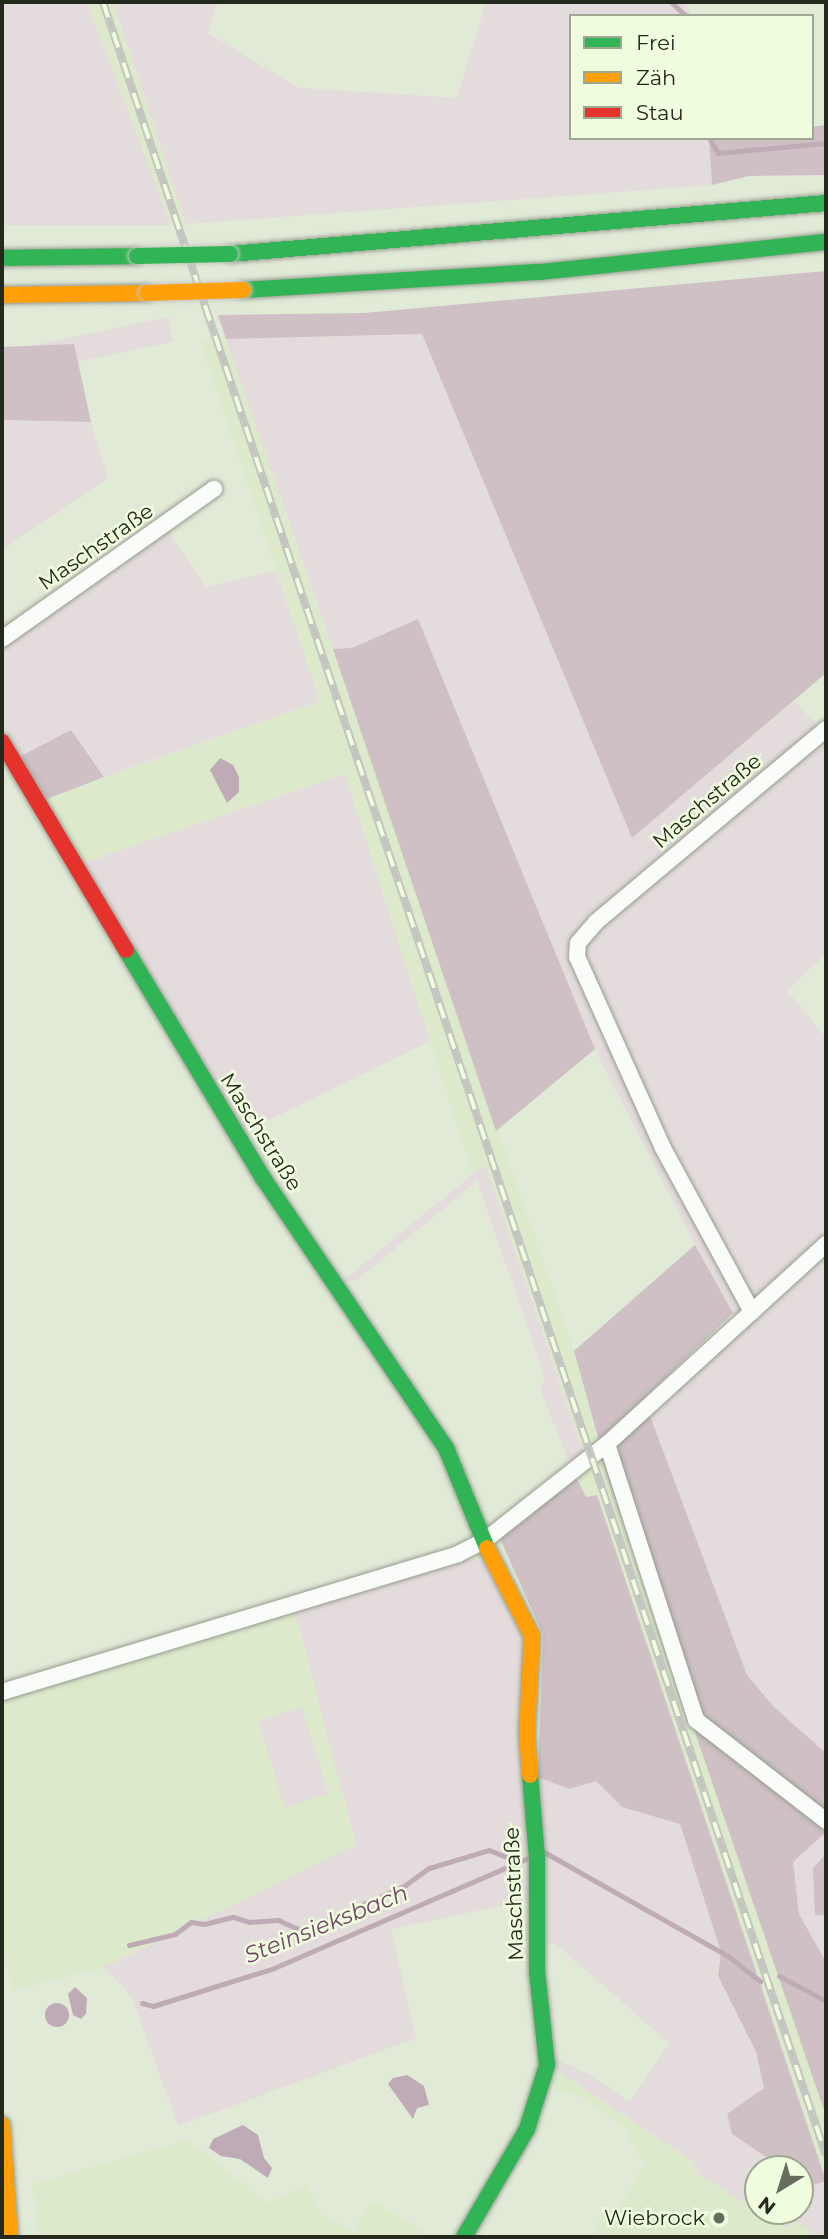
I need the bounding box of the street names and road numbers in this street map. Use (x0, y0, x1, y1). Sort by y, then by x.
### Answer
street label: Maschstraße (34, 498, 158, 596)
street label: Maschstraße (648, 748, 766, 854)
street label: Maschstraße (215, 1069, 307, 1195)
street label: Maschstraße (499, 1827, 529, 1961)

